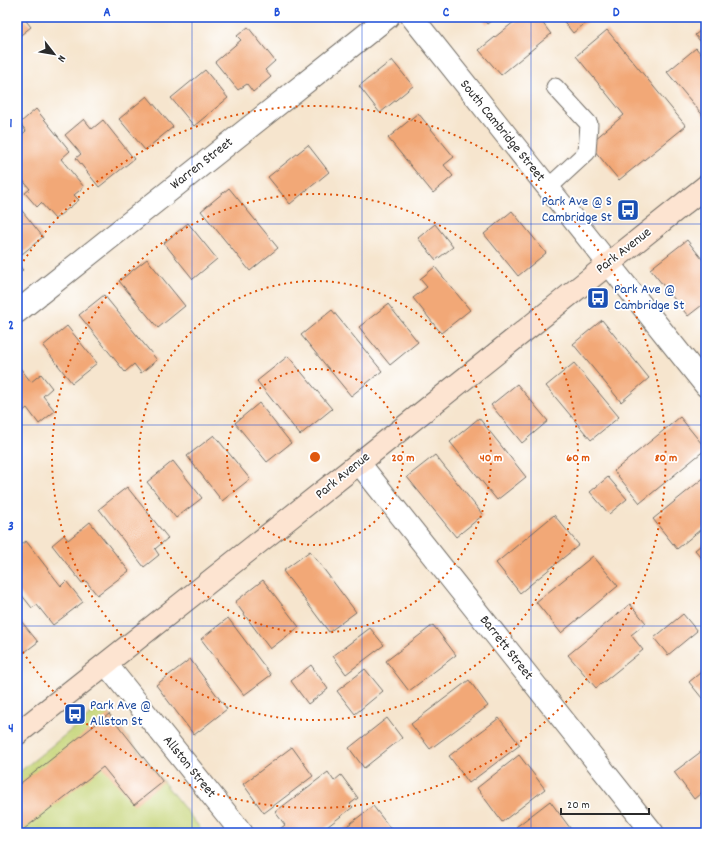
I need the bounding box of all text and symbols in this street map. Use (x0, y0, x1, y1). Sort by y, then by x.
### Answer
text: A (103, 4, 111, 23)
text: B (274, 4, 280, 23)
text: C (443, 4, 450, 23)
text: D (613, 4, 620, 23)
north arrow (34, 34, 74, 74)
text: N (52, 52, 69, 65)
street label: South Cambridge Street (455, 76, 549, 186)
text: 1 (10, 115, 13, 134)
street label: Warren Street (166, 133, 238, 195)
place label: Park Ave @ S Cambridge St (541, 192, 612, 228)
bus stop icon: Park Ave @ S Cambridge St (615, 197, 641, 223)
street label: Park Avenue (592, 223, 656, 279)
place label: Park Ave @ Cambridge St (614, 280, 684, 316)
bus stop icon: Park Ave @ Cambridge St (585, 285, 611, 311)
text: 2 (8, 317, 14, 336)
street label: Park Avenue (311, 448, 375, 504)
centre of rings (308, 450, 322, 464)
text: 20 m (392, 450, 414, 467)
text: 40 m (480, 450, 502, 467)
text: 60 m (566, 450, 590, 467)
text: 80 m (655, 450, 677, 467)
text: 3 (8, 518, 14, 537)
street label: Barrett Street (474, 611, 538, 685)
place label: Park Ave @ Allston St (90, 696, 151, 732)
bus stop icon: Park Ave @ Allston St (62, 701, 88, 727)
text: 4 (8, 720, 14, 739)
street label: Allston Street (158, 731, 220, 803)
scale bar (561, 790, 649, 816)
text: 20 m (567, 797, 590, 814)

